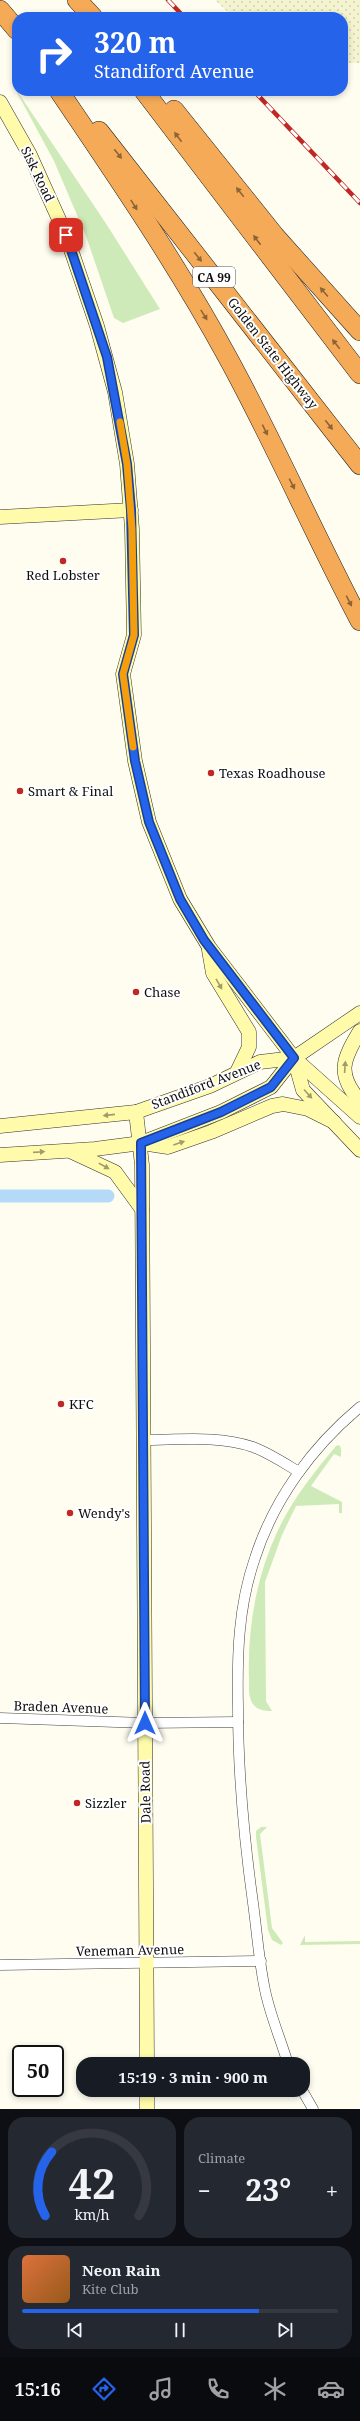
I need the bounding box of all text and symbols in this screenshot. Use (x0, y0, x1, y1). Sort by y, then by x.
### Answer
text: 320 m (94, 23, 176, 61)
icon: right (28, 28, 80, 80)
text: Standiford Avenue (94, 59, 254, 83)
one-way arrow (175, 132, 183, 142)
street label: Sisk Road (17, 143, 59, 205)
one-way arrow (114, 148, 122, 159)
one-way arrow (236, 187, 245, 198)
one-way arrow (131, 199, 138, 211)
pin (49, 218, 83, 252)
icon: arrive (55, 224, 77, 246)
one-way arrow (253, 235, 261, 246)
one-way arrow (193, 251, 202, 262)
road number: CA 99 (193, 267, 235, 287)
one-way arrow (320, 286, 329, 297)
street label: Golden State Highway (224, 294, 323, 413)
one-way arrow (200, 309, 207, 321)
one-way arrow (332, 338, 340, 349)
one-way arrow (325, 420, 334, 431)
one-way arrow (262, 424, 268, 436)
one-way arrow (289, 478, 295, 490)
marker: Red Lobster (58, 556, 68, 566)
place label: Red Lobster (26, 566, 100, 584)
one-way arrow (346, 595, 353, 606)
place label: Texas Roadhouse (219, 764, 326, 782)
marker: Texas Roadhouse (206, 768, 216, 778)
place label: Smart & Final (28, 782, 113, 800)
marker: Smart & Final (15, 786, 25, 796)
one-way arrow (216, 978, 223, 990)
place label: Chase (144, 983, 180, 1001)
marker: Chase (131, 987, 141, 997)
street label: Standiford Avenue (149, 1055, 263, 1113)
one-way arrow (341, 1061, 348, 1073)
one-way arrow (303, 1089, 312, 1099)
one-way arrow (103, 1112, 115, 1118)
one-way arrow (174, 1140, 186, 1146)
one-way arrow (33, 1149, 45, 1156)
one-way arrow (98, 1163, 110, 1170)
place label: KFC (69, 1395, 94, 1413)
marker: KFC (56, 1399, 66, 1409)
place label: Wendy's (78, 1504, 130, 1522)
marker: Wendy's (65, 1508, 75, 1518)
street label: Braden Avenue (13, 1696, 109, 1718)
position arrow (124, 1702, 166, 1744)
street label: Dale Road (135, 1761, 155, 1823)
place label: Sizzler (85, 1794, 127, 1812)
marker: Sizzler (72, 1798, 82, 1808)
street label: Veneman Avenue (76, 1940, 184, 1960)
speed limit sign: 50 (12, 2045, 64, 2097)
text: 15:19 · 3 min · 900 m (118, 2067, 268, 2087)
text: Climate (198, 2149, 245, 2167)
text: 42 (68, 2154, 116, 2210)
text: 23° (245, 2169, 291, 2210)
text: − (198, 2175, 211, 2205)
text: + (326, 2175, 338, 2205)
text: km/h (74, 2204, 110, 2223)
text: Neon Rain (82, 2260, 160, 2280)
text: Kite Club (82, 2280, 138, 2298)
icon: previous (64, 2319, 86, 2341)
icon: pause (169, 2319, 191, 2341)
icon: next (274, 2319, 296, 2341)
icon: directions (90, 2375, 118, 2403)
icon: music (147, 2375, 175, 2403)
icon: phone (204, 2375, 232, 2403)
icon: climate (261, 2375, 289, 2403)
icon: car (317, 2375, 345, 2403)
text: 15:16 (14, 2377, 61, 2401)

